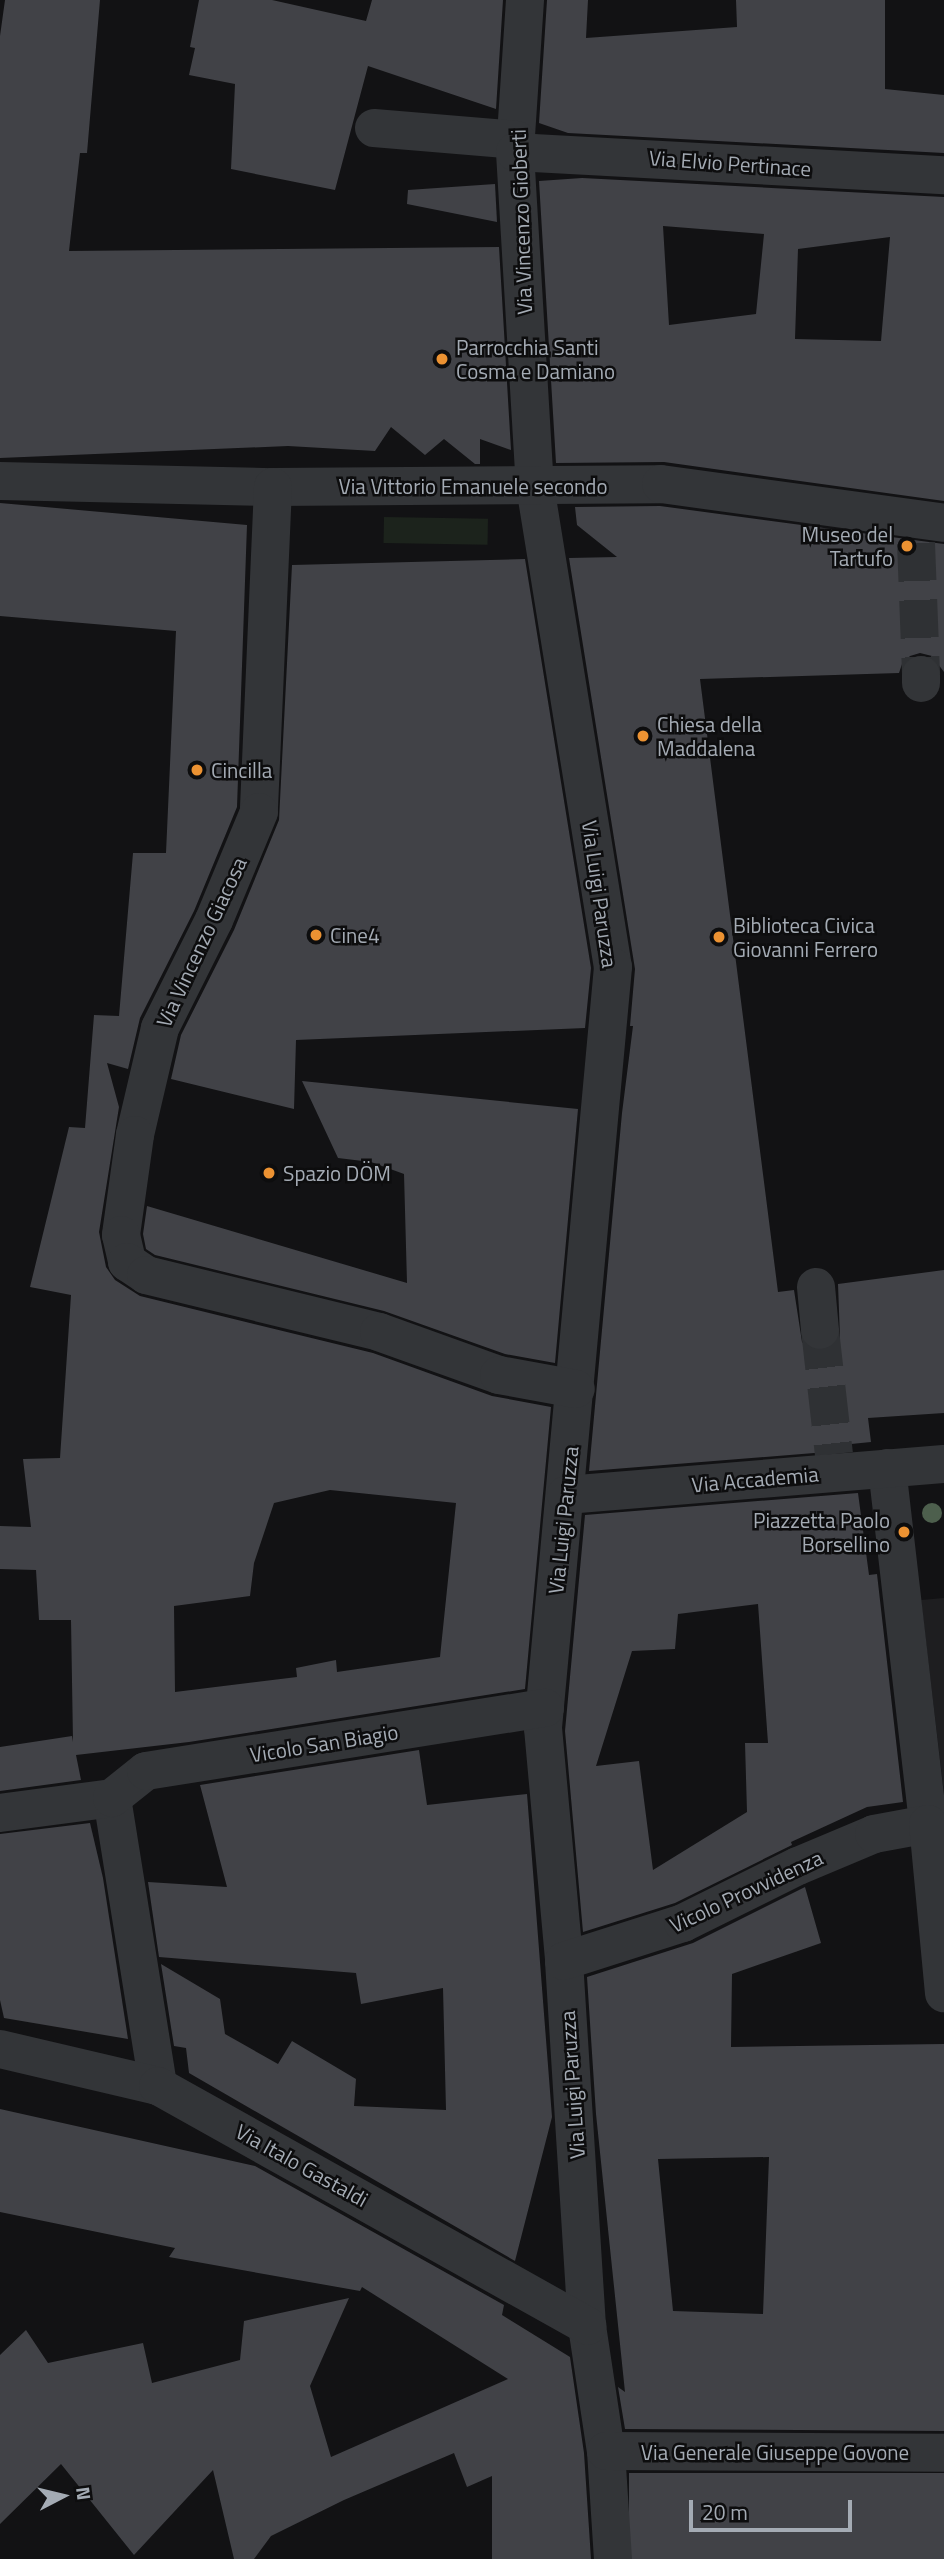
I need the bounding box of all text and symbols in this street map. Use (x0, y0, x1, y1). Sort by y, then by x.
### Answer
street label: Via Vincenzo Gioberti (505, 129, 537, 315)
street label: Via Elvio Pertinace (648, 145, 812, 181)
place label: Parrocchia Santi Cosma e Damiano (456, 334, 615, 384)
marker: Parrocchia Santi Cosma e Damiano (434, 351, 450, 367)
street label: Via Vittorio Emanuele secondo (339, 473, 607, 499)
place label: Museo del Tartufo (802, 521, 893, 571)
marker: Museo del Tartufo (899, 538, 915, 554)
place label: Chiesa della Maddalena (657, 711, 762, 761)
marker: Chiesa della Maddalena (635, 728, 651, 744)
place label: Cincilla (211, 757, 272, 783)
marker: Cincilla (189, 762, 205, 778)
street label: Via Luigi Paruzza (577, 819, 623, 969)
street label: Via Vincenzo Giacosa (151, 853, 251, 1031)
place label: Biblioteca Civica Giovanni Ferrero (733, 912, 878, 962)
place label: Cine4 (330, 922, 380, 948)
marker: Cine4 (308, 927, 324, 943)
marker: Biblioteca Civica Giovanni Ferrero (711, 929, 727, 945)
place label: Spazio DÖM (283, 1160, 391, 1186)
marker: Spazio DÖM (261, 1165, 277, 1181)
street label: Via Luigi Paruzza (543, 1445, 583, 1595)
street label: Via Accademia (690, 1461, 820, 1497)
place label: Piazzetta Paolo Borsellino (753, 1507, 890, 1557)
marker: Piazzetta Paolo Borsellino (896, 1524, 912, 1540)
street label: Vicolo San Biagio (248, 1719, 400, 1767)
street label: Vicolo Provvidenza (666, 1845, 826, 1937)
street label: Via Luigi Paruzza (554, 2010, 590, 2160)
street label: Via Italo Gastaldi (231, 2118, 373, 2212)
street label: Via Generale Giuseppe Govone (641, 2439, 909, 2465)
north arrow (28, 2461, 98, 2531)
text: N (69, 2485, 100, 2502)
scale bar (692, 2486, 855, 2530)
text: 20 m (702, 2496, 748, 2528)

